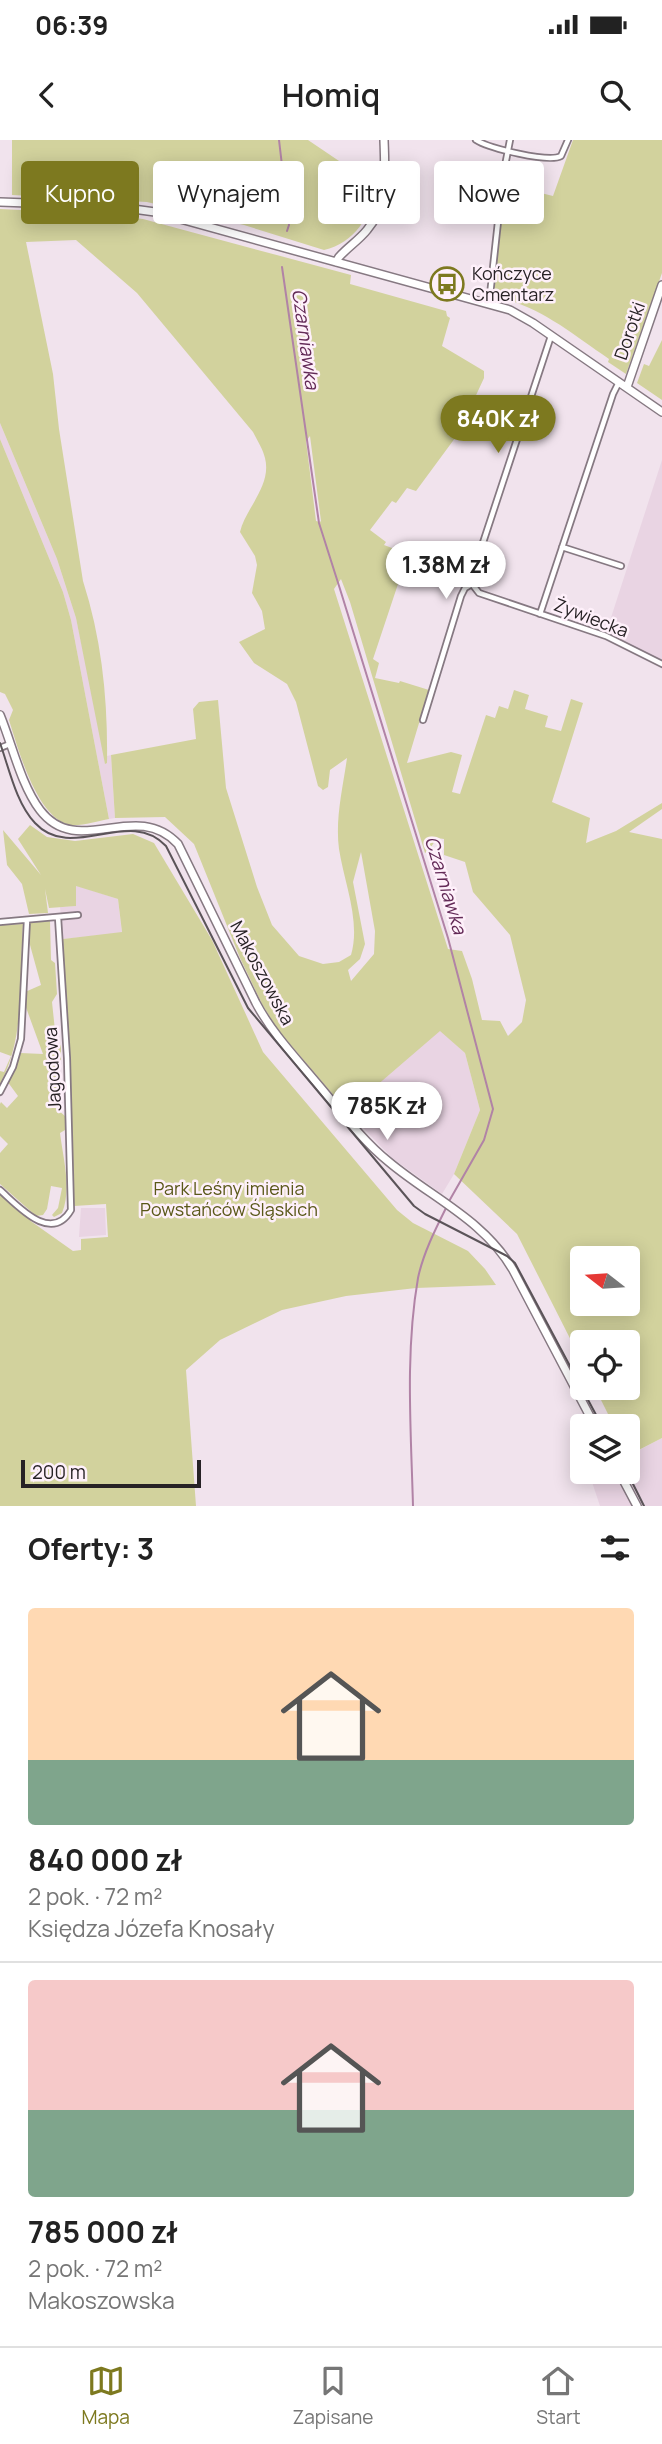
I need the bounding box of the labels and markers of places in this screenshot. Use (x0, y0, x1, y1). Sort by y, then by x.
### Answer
place label: Kończyce Cmentarz (472, 261, 554, 306)
bus stop icon: Kończyce Cmentarz (428, 265, 466, 303)
pin: 840K zł (433, 396, 563, 455)
pin: 1.38M zł (374, 542, 518, 601)
pin: 785K zł (322, 1082, 452, 1142)

